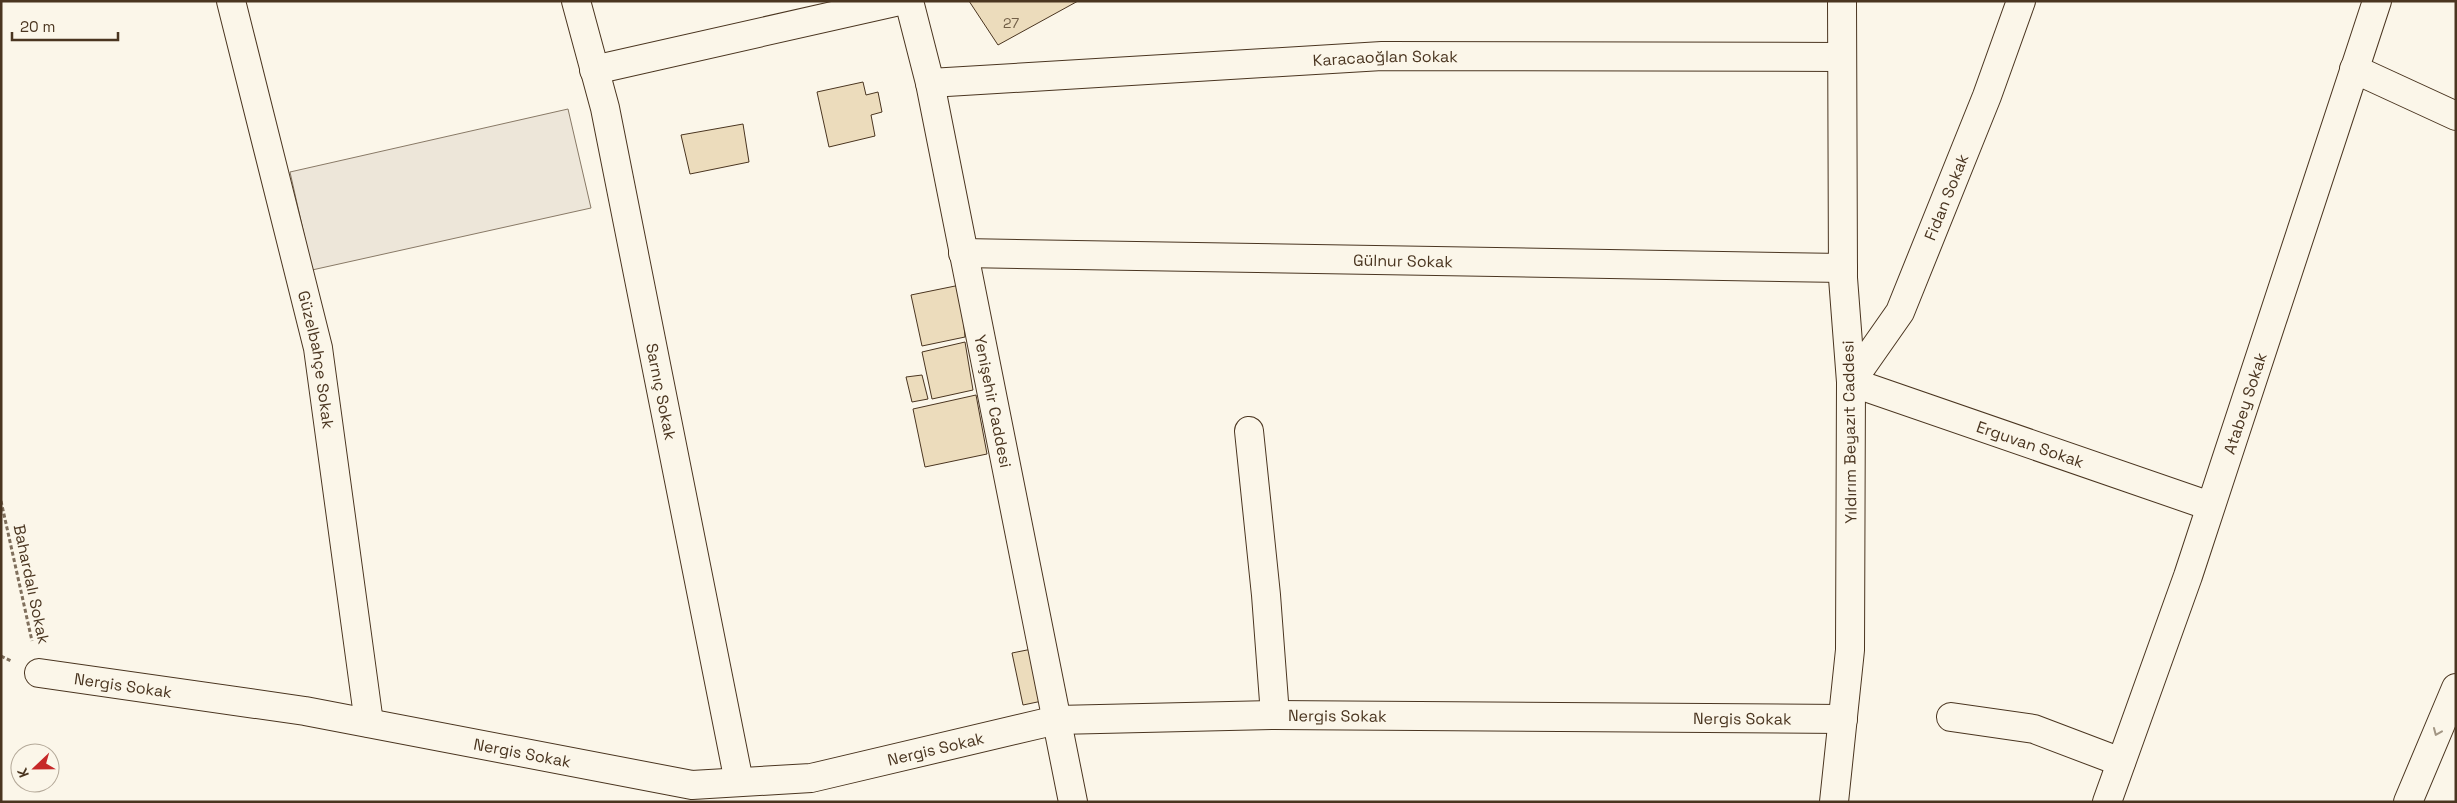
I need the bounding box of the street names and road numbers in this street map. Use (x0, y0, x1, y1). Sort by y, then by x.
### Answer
street label: Karacaoğlan Sokak (1312, 46, 1458, 71)
street label: Fidan Sokak (1920, 150, 1974, 244)
street label: Gülnur Sokak (1353, 250, 1453, 272)
street label: Güzelbahçe Sokak (293, 288, 339, 431)
street label: Yenişehir Caddesi (969, 333, 1016, 470)
street label: Yıldırım Beyazıt Caddesi (1837, 340, 1862, 524)
street label: Sarnıç Sokak (641, 341, 681, 442)
street label: Atabey Sokak (2219, 349, 2272, 457)
street label: Erguvan Sokak (1974, 416, 2087, 473)
street label: Bahardalı Sokak (9, 522, 55, 646)
street label: Nergis Sokak (73, 668, 174, 703)
street label: Nergis Sokak (1288, 705, 1387, 727)
street label: Nergis Sokak (1693, 708, 1792, 730)
street label: Nergis Sokak (885, 727, 987, 771)
street label: Nergis Sokak (472, 733, 573, 773)

